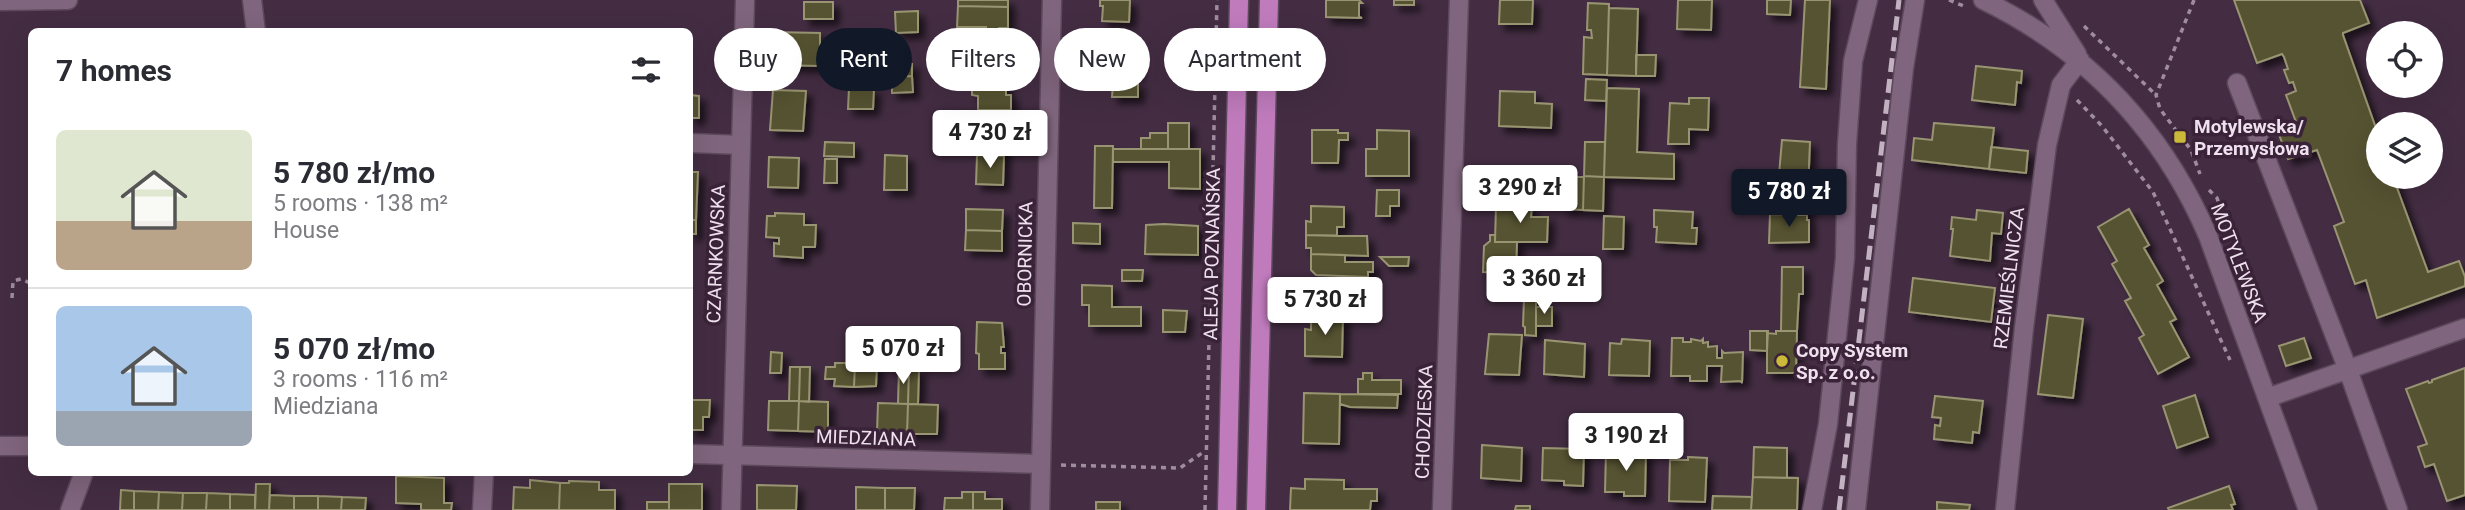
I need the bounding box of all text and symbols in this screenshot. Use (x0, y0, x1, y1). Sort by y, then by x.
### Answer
map controls (2366, 21, 2443, 189)
button: locate (2366, 21, 2443, 98)
chip: Buy (714, 28, 802, 91)
chip: Rent (816, 28, 912, 91)
chip: Filters (926, 28, 1040, 91)
chip: New (1054, 28, 1150, 91)
chip: Apartment (1164, 28, 1326, 91)
icon: filters (627, 51, 665, 89)
text: 7 homes (56, 53, 172, 88)
pin: 4 730 zł (918, 110, 1062, 170)
button: layers (2366, 112, 2443, 189)
place label: Motylewska/ Przemysłowa (2194, 115, 2309, 160)
text: 4 730 zł (949, 119, 1031, 146)
marker: Motylewska/ Przemysłowa (2172, 129, 2188, 145)
text: 5 780 zł/mo (273, 155, 435, 190)
icon: home (112, 158, 196, 242)
pin: 3 290 zł (1448, 166, 1592, 225)
street label: ALEJA POZNAŃSKA (1199, 167, 1225, 340)
pin: 5 780 zł (1717, 170, 1861, 229)
text: 3 290 zł (1479, 174, 1561, 201)
text: 5 780 zł (1748, 178, 1830, 205)
street label: CZARNKOWSKA (702, 184, 730, 324)
text: 5 rooms · 138 m² (273, 190, 448, 217)
street label: MOTYLEWSKA (2206, 200, 2272, 326)
street label: OBORNICKA (1013, 201, 1037, 307)
street label: RZEMIEŚLNICZA (1989, 205, 2029, 350)
text: House (273, 217, 339, 244)
pin: 3 360 zł (1472, 256, 1616, 316)
text: 3 360 zł (1503, 265, 1585, 292)
pin: 5 730 zł (1253, 278, 1397, 337)
text: 5 730 zł (1284, 286, 1366, 313)
pin: 5 070 zł (831, 326, 975, 386)
text: 5 070 zł/mo (273, 331, 435, 366)
icon: home (112, 334, 196, 418)
text: 5 070 zł (862, 335, 944, 362)
place label: Copy System Sp. z o.o. (1796, 339, 1908, 384)
marker: Copy System Sp. z o.o. (1774, 353, 1790, 369)
street label: CHODZIESKA (1411, 364, 1438, 479)
text: 3 rooms · 116 m² (273, 366, 448, 393)
text: Miedziana (273, 393, 379, 420)
pin: 3 190 zł (1554, 414, 1698, 473)
text: 3 190 zł (1585, 422, 1667, 449)
street label: MIEDZIANA (816, 425, 917, 451)

